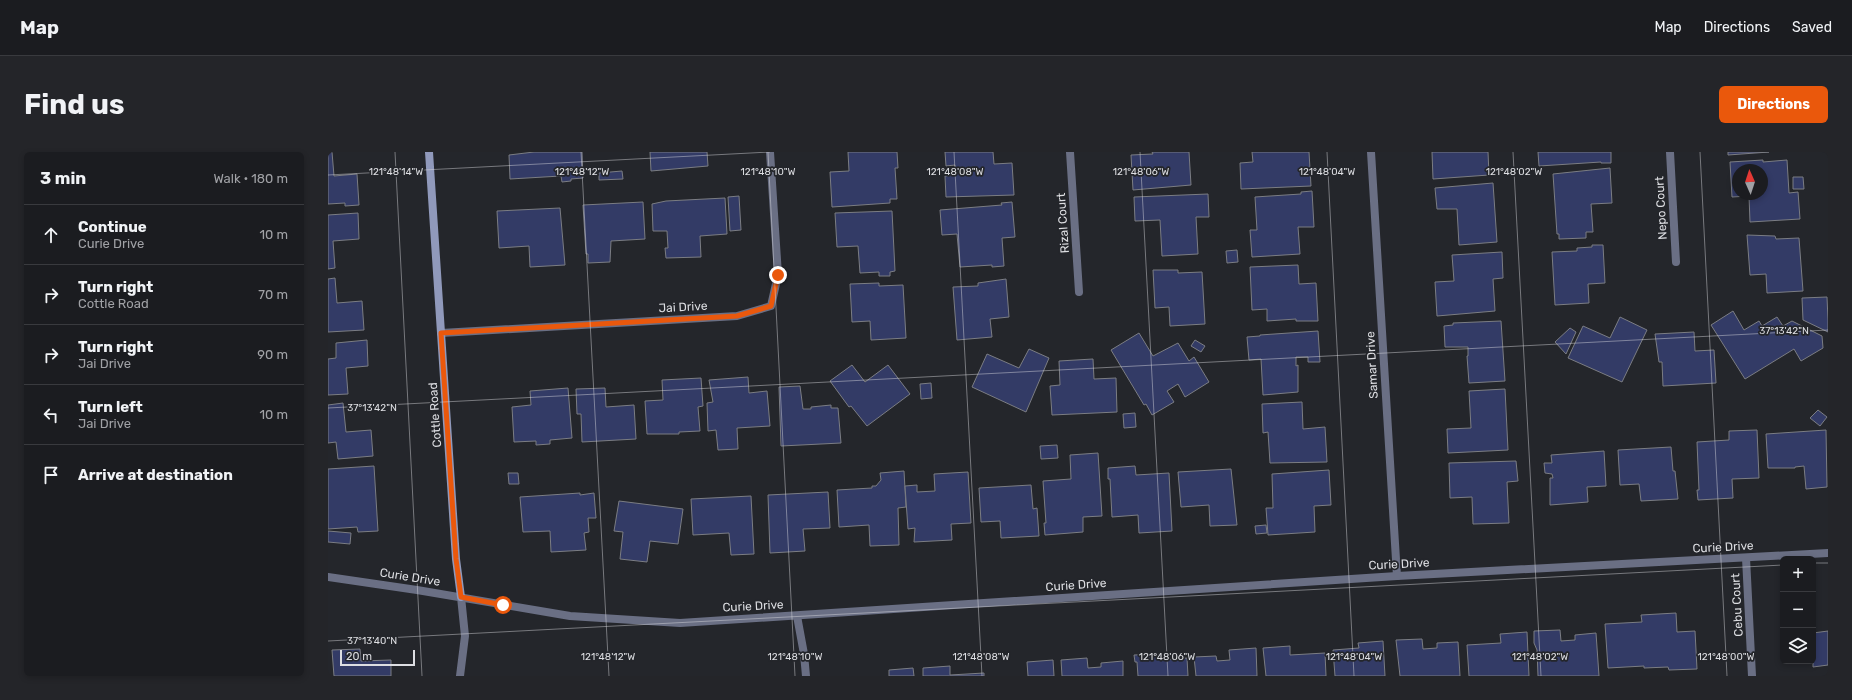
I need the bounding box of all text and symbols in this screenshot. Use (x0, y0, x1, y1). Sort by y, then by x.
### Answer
text: Map (20, 16, 59, 39)
text: Map (1655, 19, 1682, 36)
text: Directions (1704, 19, 1770, 36)
text: Saved (1792, 19, 1832, 36)
button: Directions (1719, 86, 1828, 123)
text: Find us (24, 88, 124, 121)
north arrow (1732, 164, 1768, 200)
text: 121°48'14"W (369, 166, 423, 178)
text: 121°48'12"W (555, 166, 609, 178)
text: 121°48'10"W (740, 166, 796, 178)
text: 121°48'08"W (926, 166, 984, 178)
text: 121°48'06"W (1113, 166, 1169, 178)
text: 121°48'04"W (1299, 166, 1355, 178)
text: 121°48'02"W (1486, 166, 1542, 178)
text: 3 min (40, 168, 86, 188)
text: Walk · 180 m (213, 171, 288, 186)
street label: Nepo Court (1652, 176, 1670, 240)
street label: Rizal Court (1054, 192, 1072, 254)
text: Continue (78, 218, 147, 236)
icon: ahead (40, 224, 62, 246)
text: 10 m (259, 227, 288, 242)
text: Curie Drive (78, 236, 144, 251)
route end (769, 266, 787, 284)
text: Turn right (78, 278, 153, 296)
icon: right (40, 284, 62, 306)
text: 70 m (258, 287, 288, 302)
text: Cottle Road (78, 296, 149, 311)
street label: Jai Drive (658, 299, 708, 315)
text: 37°13'42"N (1759, 325, 1809, 337)
street label: Samar Drive (1363, 331, 1381, 399)
text: Turn right (78, 338, 153, 356)
icon: right (40, 344, 62, 366)
text: 90 m (257, 347, 288, 362)
text: Jai Drive (78, 356, 131, 371)
street label: Cottle Road (426, 382, 444, 448)
text: Turn left (78, 398, 143, 416)
text: 37°13'42"N (347, 402, 397, 414)
icon: left (40, 404, 62, 426)
text: 10 m (259, 407, 288, 422)
text: Jai Drive (78, 416, 131, 431)
icon: arrive (40, 464, 62, 486)
text: Arrive at destination (78, 466, 233, 484)
street label: Curie Drive (1692, 538, 1754, 556)
street label: Curie Drive (1368, 555, 1430, 573)
map controls (1780, 556, 1816, 664)
button: + (1780, 556, 1816, 592)
street label: Curie Drive (379, 565, 442, 589)
street label: Cebu Court (1728, 573, 1746, 637)
street label: Curie Drive (1045, 576, 1107, 594)
button: − (1780, 592, 1816, 628)
route start (494, 596, 512, 614)
street label: Curie Drive (722, 597, 784, 615)
button: layers (1780, 628, 1816, 664)
text: 37°13'40"N (347, 635, 397, 647)
scale bar (340, 648, 415, 667)
text: 20 m (346, 650, 372, 663)
text: 121°48'12"W (581, 651, 635, 663)
text: 121°48'10"W (767, 651, 823, 663)
text: 121°48'08"W (952, 651, 1010, 663)
text: 121°48'06"W (1139, 651, 1195, 663)
text: 121°48'04"W (1326, 651, 1382, 663)
text: 121°48'02"W (1512, 651, 1568, 663)
text: 121°48'00"W (1697, 651, 1755, 663)

